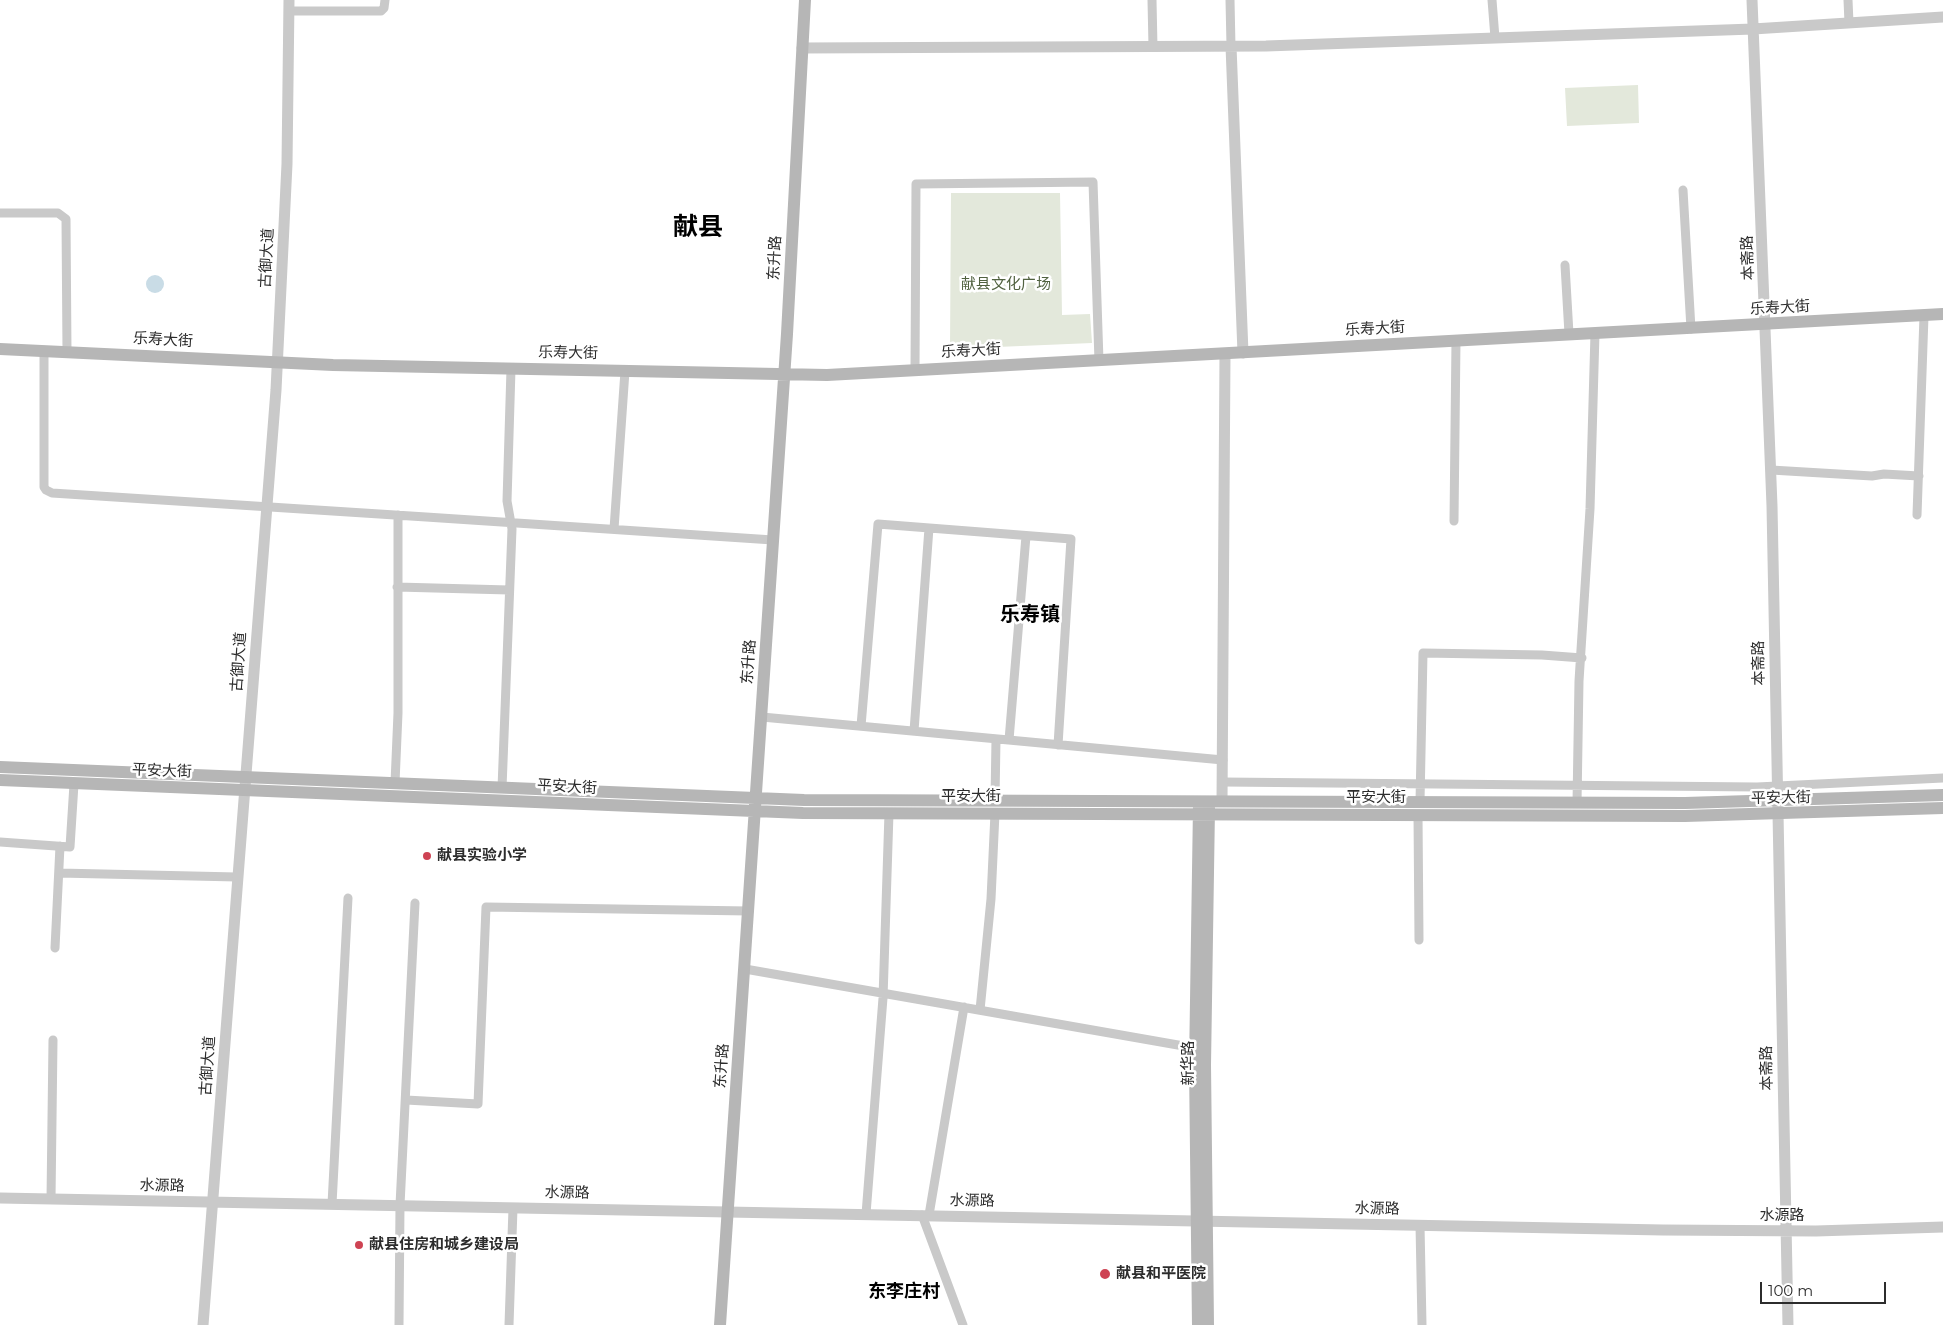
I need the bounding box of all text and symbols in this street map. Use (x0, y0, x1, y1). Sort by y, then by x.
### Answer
district label: 献县 (673, 213, 723, 243)
street label: 古御大道 (256, 228, 278, 288)
street label: 东升路 (765, 235, 785, 281)
street label: 本斋路 (1738, 235, 1758, 281)
park label: 献县文化广场 (961, 276, 1051, 294)
street label: 乐寿大街 (1750, 297, 1810, 319)
street label: 乐寿大街 (1345, 318, 1405, 340)
street label: 乐寿大街 (133, 329, 193, 351)
street label: 乐寿大街 (941, 340, 1001, 362)
street label: 乐寿大街 (538, 343, 598, 363)
district label: 乐寿镇 (1000, 603, 1060, 627)
street label: 古御大道 (228, 631, 250, 693)
street label: 东升路 (738, 639, 760, 685)
street label: 本斋路 (1750, 640, 1768, 686)
street label: 平安大街 (132, 761, 192, 781)
street label: 平安大街 (537, 776, 597, 798)
street label: 平安大街 (941, 788, 1001, 806)
street label: 平安大街 (1751, 788, 1811, 808)
street label: 平安大街 (1346, 789, 1406, 807)
place label: 献县实验小学 (437, 847, 527, 865)
marker: 献县实验小学 (421, 850, 433, 862)
street label: 古御大道 (197, 1035, 219, 1097)
street label: 新华路 (1180, 1041, 1198, 1085)
street label: 东升路 (711, 1043, 733, 1089)
street label: 本斋路 (1758, 1045, 1776, 1091)
street label: 水源路 (139, 1177, 185, 1195)
street label: 水源路 (544, 1184, 590, 1202)
street label: 水源路 (949, 1192, 995, 1210)
street label: 水源路 (1354, 1200, 1400, 1218)
street label: 水源路 (1760, 1207, 1804, 1225)
place label: 献县住房和城乡建设局 (369, 1236, 519, 1254)
marker: 献县住房和城乡建设局 (353, 1239, 365, 1251)
place label: 献县和平医院 (1116, 1265, 1206, 1283)
marker: 献县和平医院 (1098, 1267, 1112, 1281)
scale bar (1763, 1272, 1889, 1304)
district label: 东李庄村 (868, 1281, 940, 1303)
text: 100 m (1768, 1281, 1813, 1300)

